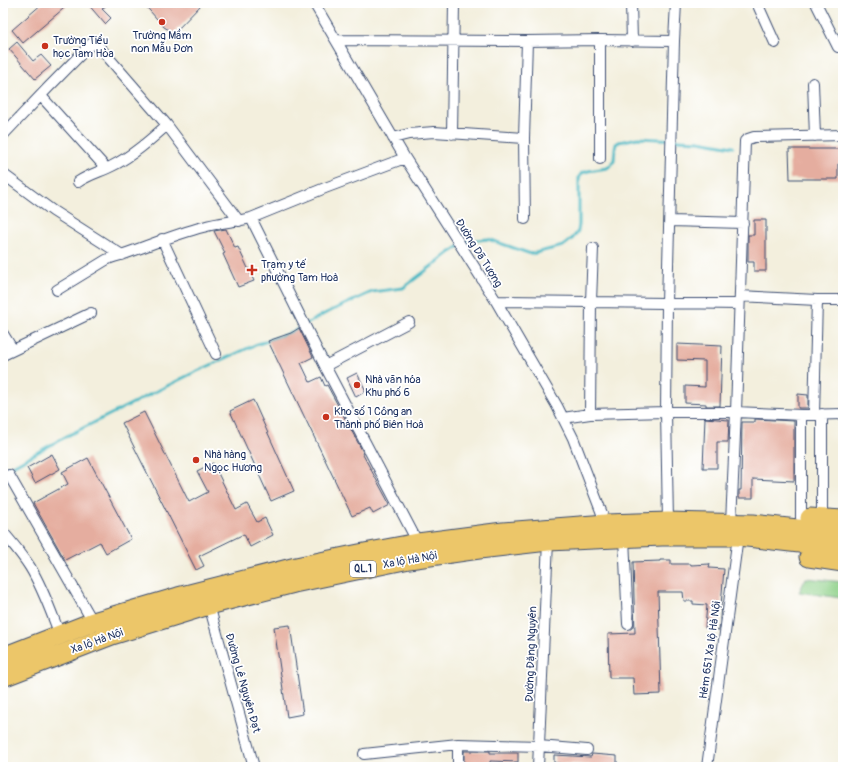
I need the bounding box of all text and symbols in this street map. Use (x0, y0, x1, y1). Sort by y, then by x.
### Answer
marker: Trường Mầm non Mẫu Đơn (157, 17, 167, 27)
place label: Trường Mầm non Mẫu Đơn (131, 28, 193, 55)
place label: Trường Tiểu học Tam Hòa (53, 34, 114, 60)
marker: Trường Tiểu học Tam Hòa (40, 41, 50, 51)
street label: Đường Dã Tượng (453, 216, 505, 290)
place label: Trạm y tế phường Tam Hoà (261, 258, 338, 284)
marker: Trạm y tế phường Tam Hoà (246, 264, 258, 276)
place label: Nhà văn hóa Khu phố 6 (365, 373, 421, 399)
marker: Nhà văn hóa Khu phố 6 (352, 380, 362, 390)
place label: Kho số 1 Công an Thành phố Biên Hoà (334, 405, 423, 431)
marker: Kho số 1 Công an Thành phố Biên Hoà (321, 412, 331, 422)
place label: Nhà hàng Ngọc Hương (204, 448, 262, 474)
marker: Nhà hàng Ngọc Hương (191, 455, 201, 465)
street label: Xa lộ Hà Nội (382, 549, 438, 571)
road number: QL.1 (350, 561, 376, 577)
street label: Hẻm 651 Xa lộ Hà Nội (697, 600, 723, 700)
street label: Đường Đặng Nguyên (523, 606, 539, 702)
street label: Xa lộ Hà Nội (69, 626, 125, 656)
street label: Đường Lê Nguyên Đạt (223, 632, 264, 735)

